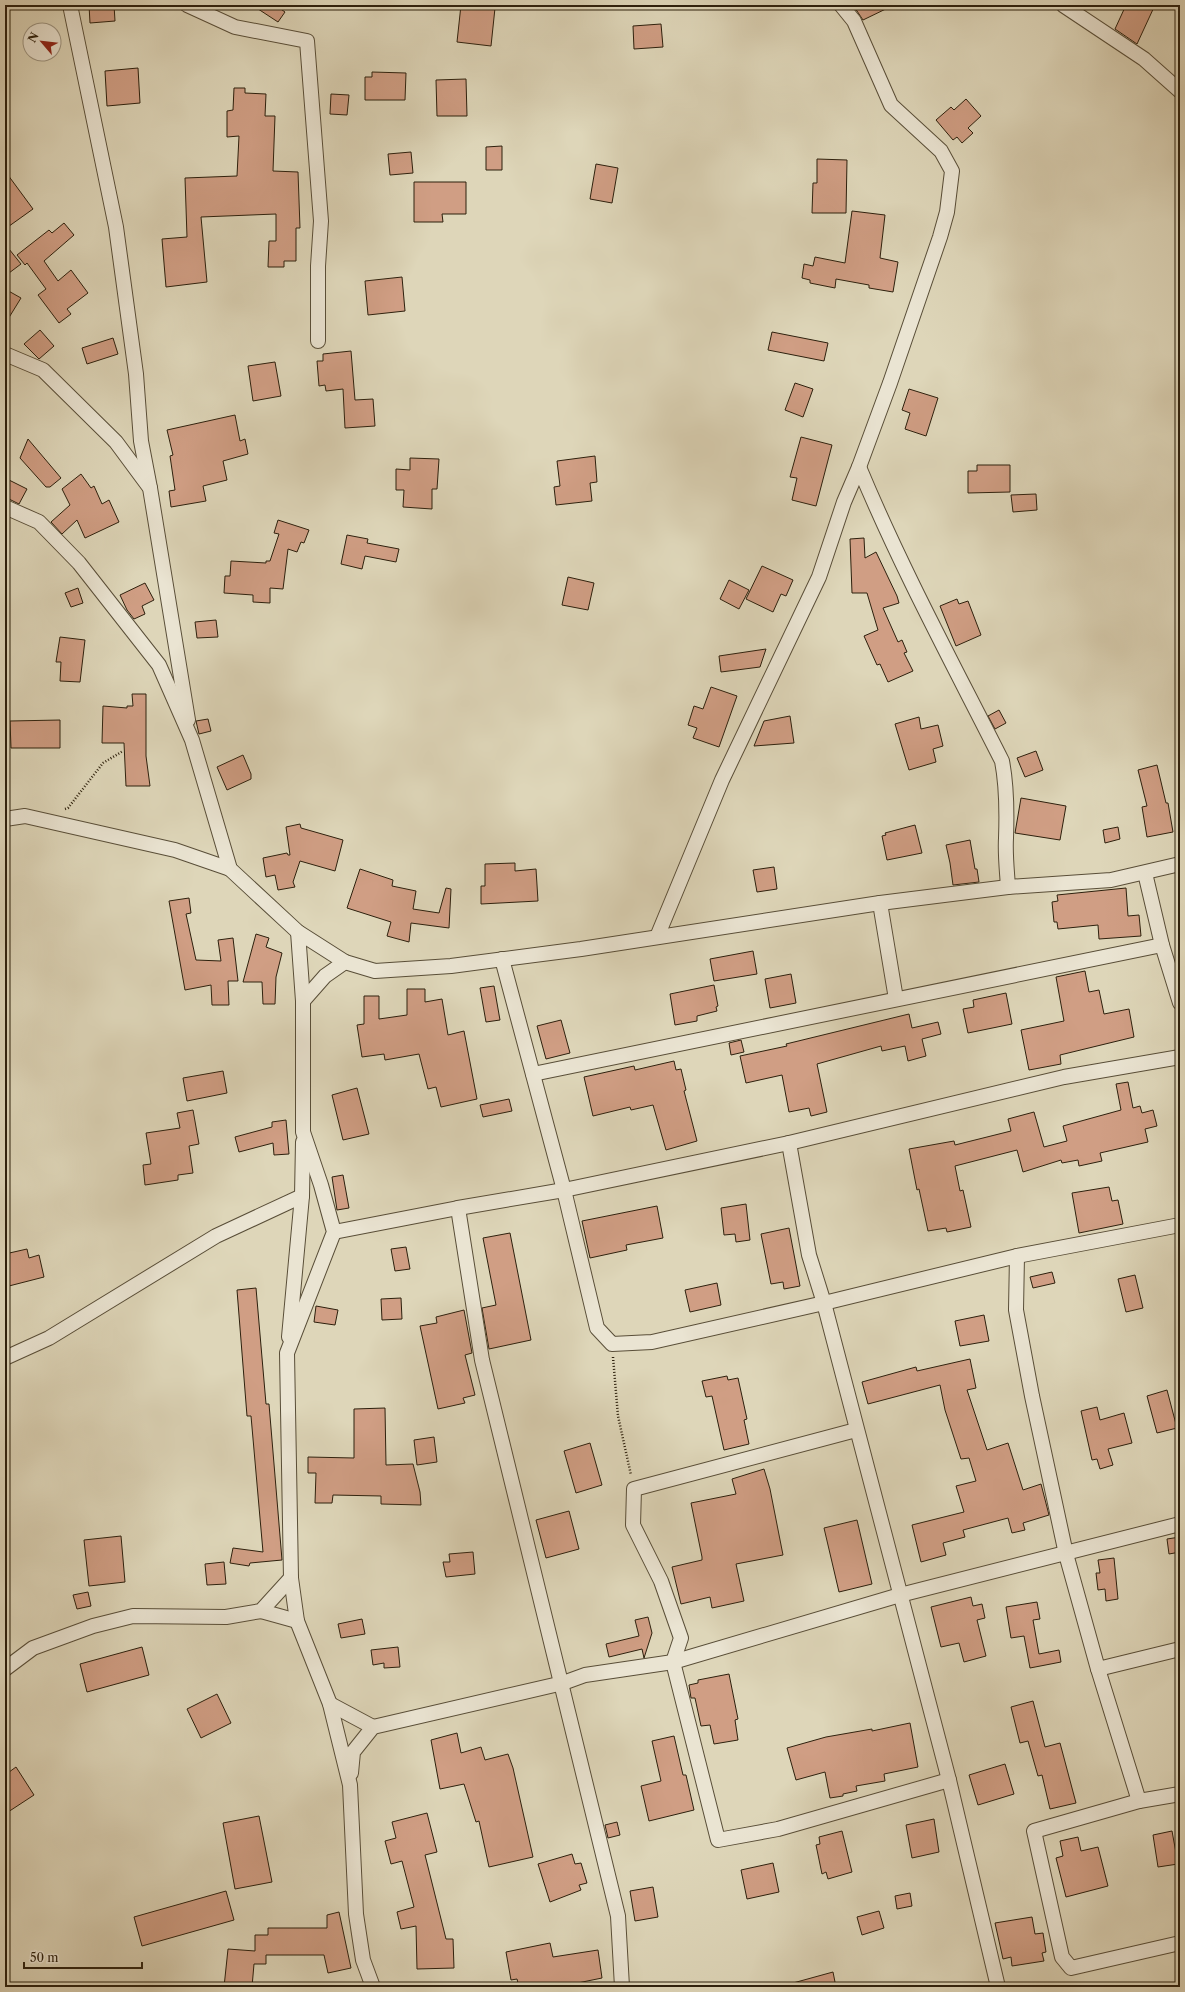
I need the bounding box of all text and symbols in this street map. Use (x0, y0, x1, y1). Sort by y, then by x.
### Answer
north arrow (22, 22, 62, 62)
text: N (25, 29, 42, 45)
scale bar (24, 1944, 142, 1970)
text: 50 m (30, 1950, 59, 1965)

